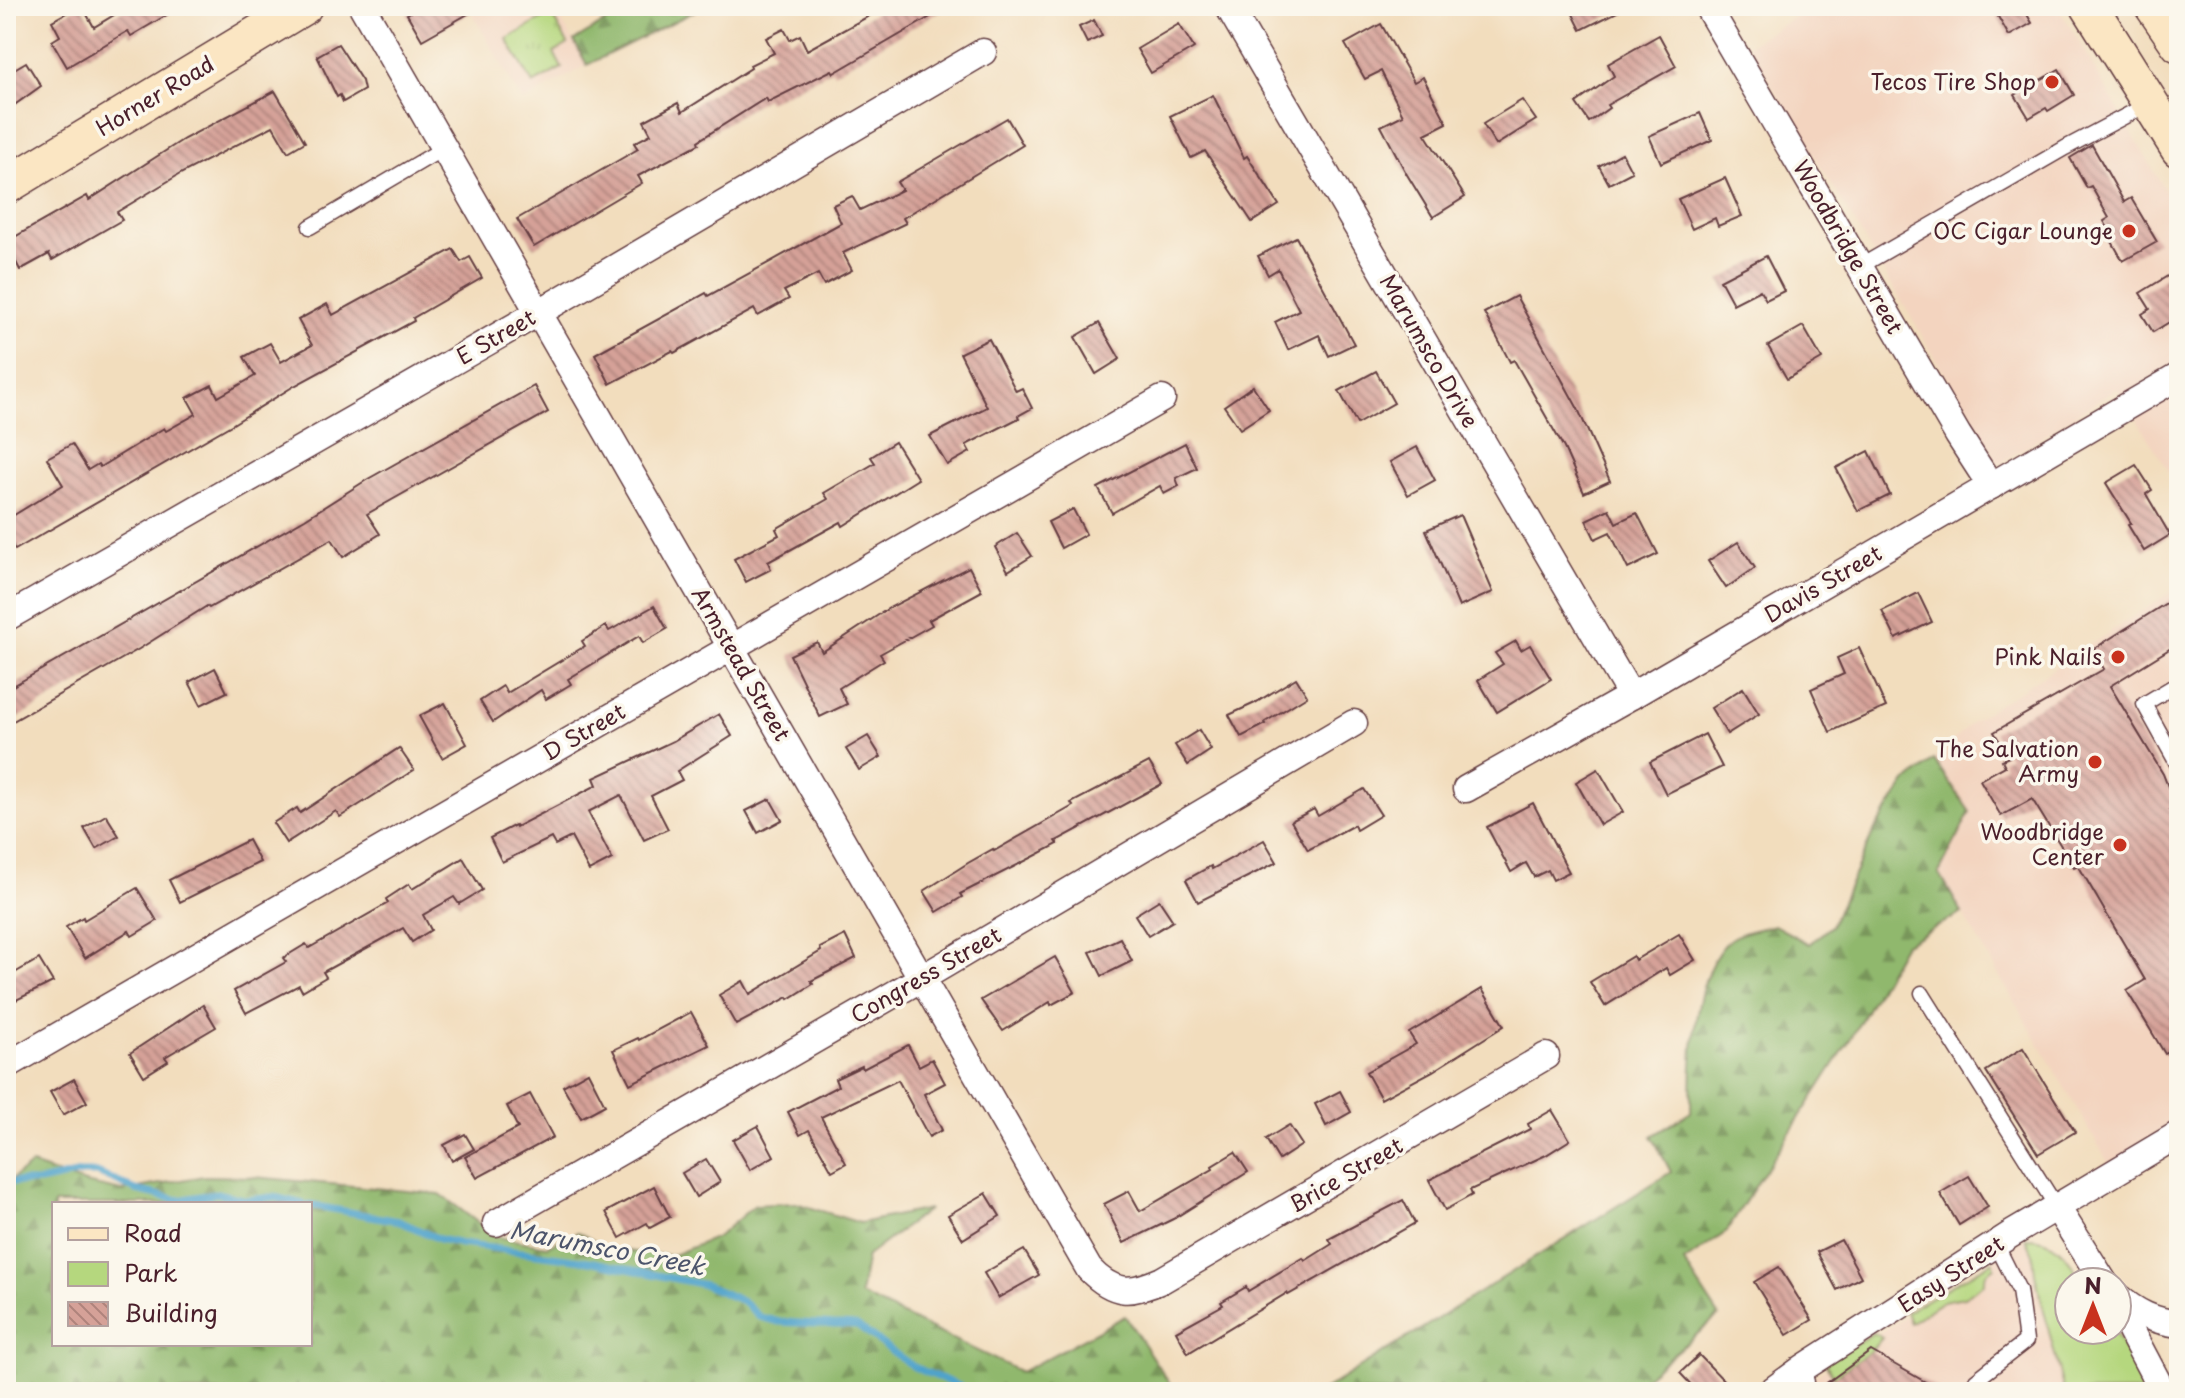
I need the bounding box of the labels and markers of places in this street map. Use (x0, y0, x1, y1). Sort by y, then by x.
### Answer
place label: Tecos Tire Shop (1871, 64, 2036, 97)
marker: Tecos Tire Shop (2043, 73, 2061, 91)
place label: OC Cigar Lounge (1933, 213, 2113, 246)
marker: OC Cigar Lounge (2120, 222, 2138, 240)
place label: Pink Nails (1994, 639, 2102, 672)
marker: Pink Nails (2109, 648, 2127, 666)
place label: The Salvation Army (1935, 731, 2079, 789)
marker: The Salvation Army (2086, 753, 2104, 771)
place label: Woodbridge Center (1980, 814, 2105, 872)
marker: Woodbridge Center (2111, 836, 2129, 854)

